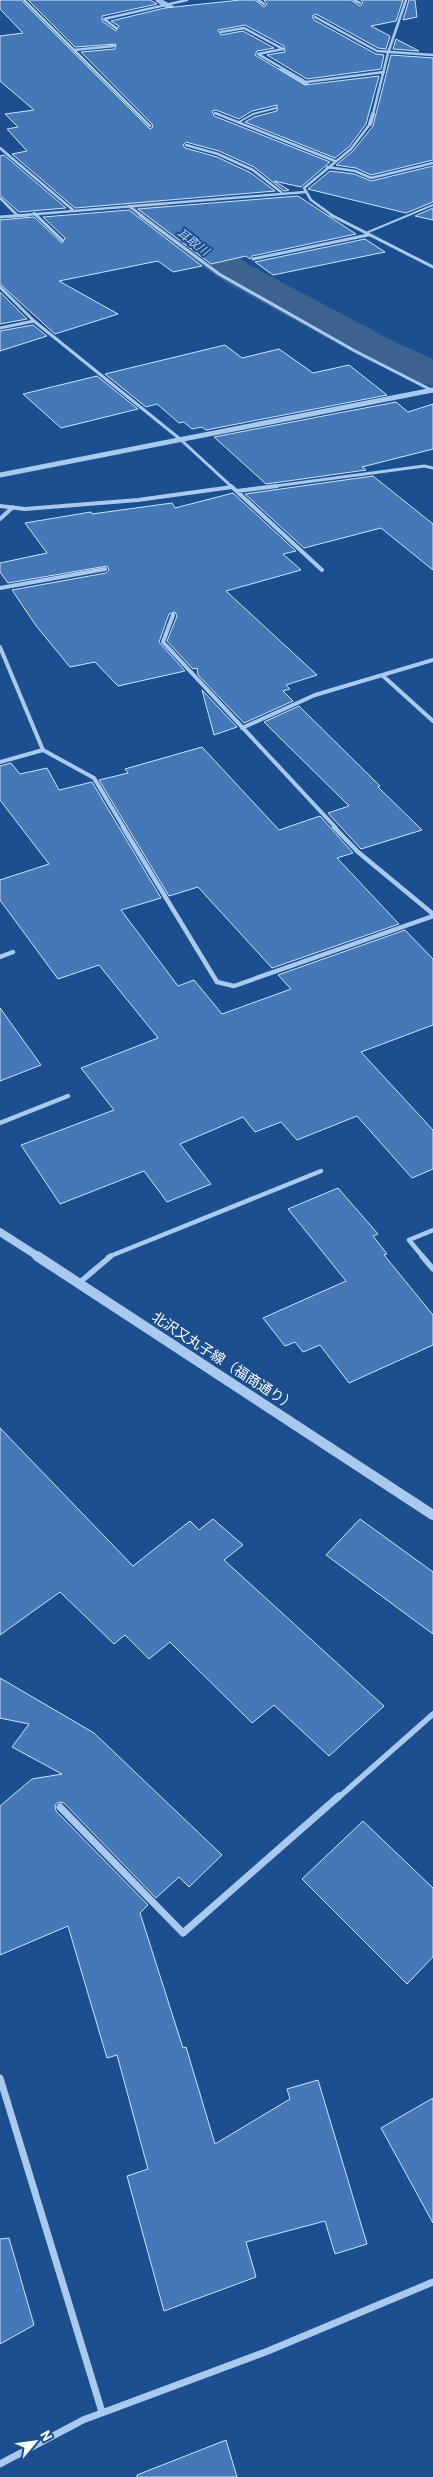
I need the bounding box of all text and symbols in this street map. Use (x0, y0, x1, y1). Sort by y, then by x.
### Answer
water label: 耳取川 (175, 225, 214, 259)
street label: 北沢又丸子線（福商通り） (149, 1308, 299, 1413)
north arrow (10, 2417, 60, 2467)
text: N (37, 2427, 56, 2444)

